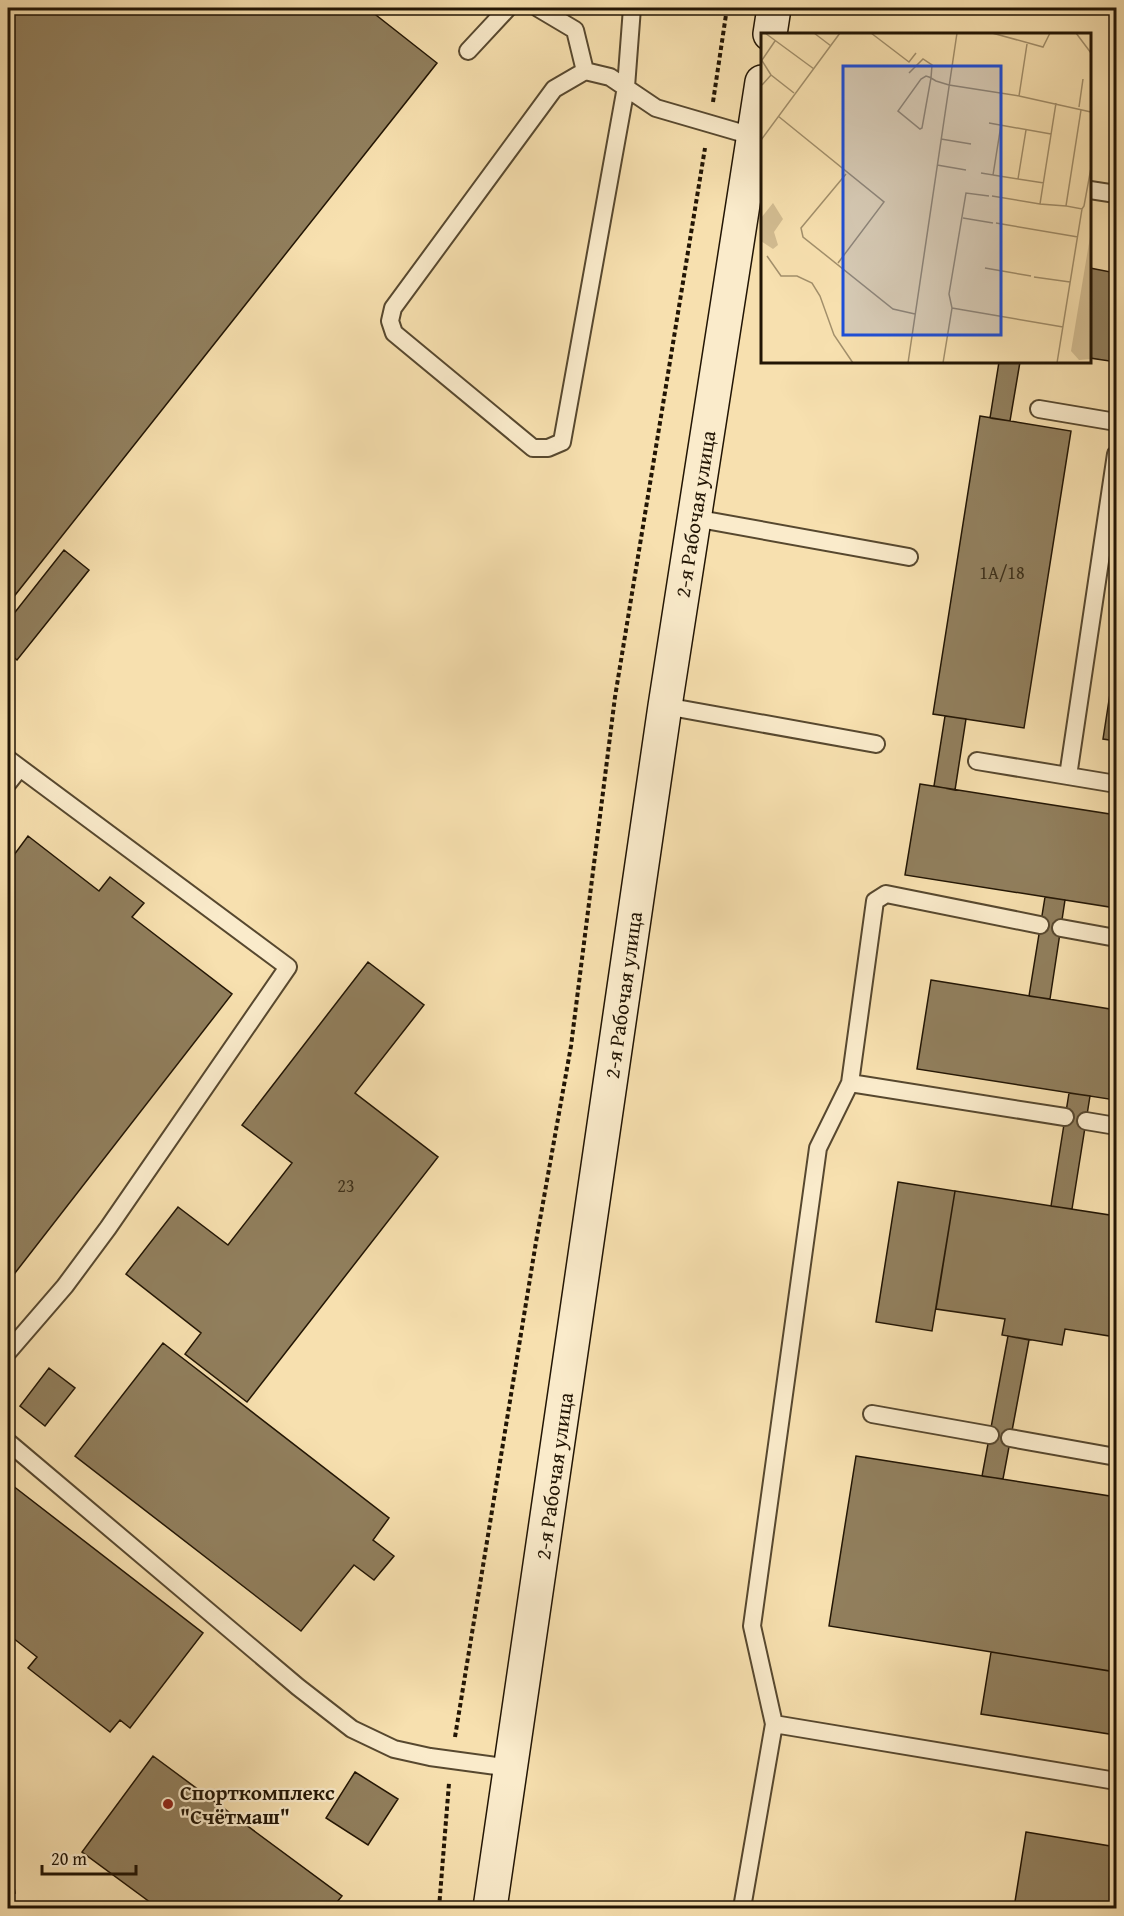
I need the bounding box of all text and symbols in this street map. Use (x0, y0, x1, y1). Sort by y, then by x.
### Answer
inset map (761, 33, 1091, 363)
street label: 2-я Рабочая улица (667, 428, 723, 600)
house number: 1А/18 (979, 559, 1025, 586)
street label: 2-я Рабочая улица (596, 909, 650, 1081)
house number: 23 (337, 1172, 355, 1199)
street label: 2-я Рабочая улица (527, 1390, 581, 1562)
place label: Спорткомплекс "Счётмаш" (180, 1777, 335, 1832)
marker: Спорткомплекс "Счётмаш" (161, 1797, 175, 1811)
scale bar (42, 1838, 136, 1876)
text: 20 m (51, 1845, 87, 1872)

